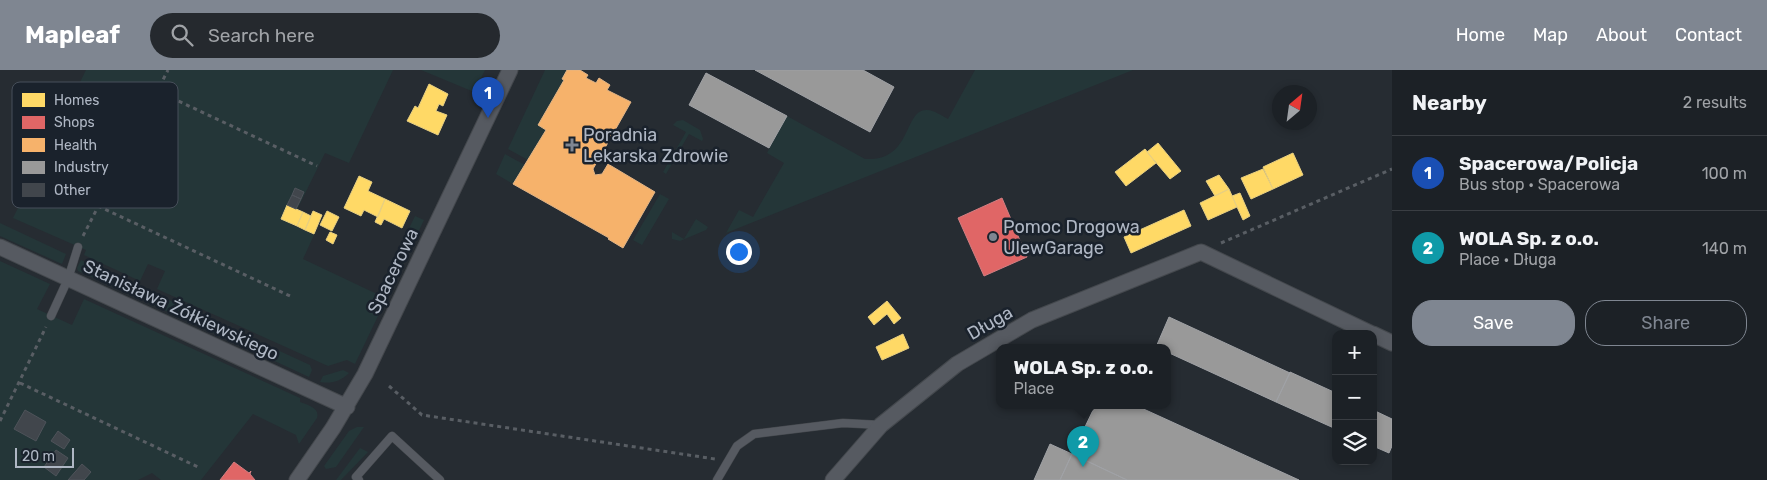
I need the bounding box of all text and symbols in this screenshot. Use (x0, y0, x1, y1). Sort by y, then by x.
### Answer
search box (150, 13, 500, 58)
text: Mapleaf (25, 21, 120, 49)
icon: search (168, 21, 196, 49)
text: Search here (208, 24, 315, 47)
text: Home (1456, 24, 1505, 46)
text: Map (1533, 24, 1568, 46)
text: About (1596, 24, 1647, 46)
text: Contact (1675, 24, 1742, 46)
pin: 1 (472, 77, 504, 118)
legend (12, 82, 178, 208)
north arrow (1272, 85, 1317, 130)
text: Nearby (1412, 90, 1487, 115)
text: Homes (54, 92, 99, 109)
text: 2 results (1683, 93, 1747, 112)
text: Shops (54, 114, 95, 131)
place label: Poradnia Lekarska Zdrowie (583, 124, 728, 167)
text: Health (54, 137, 97, 154)
marker: Poradnia Lekarska Zdrowie (565, 138, 579, 152)
text: Spacerowa/Policja (1459, 152, 1638, 175)
text: Industry (54, 159, 109, 176)
text: 1 (1424, 164, 1432, 183)
text: 100 m (1702, 164, 1747, 183)
text: Bus stop · Spacerowa (1459, 175, 1620, 194)
text: Other (54, 182, 91, 199)
place label: Pomoc Drogowa UlewGarage (1003, 216, 1140, 259)
street label: Spacerowa (363, 225, 423, 317)
text: WOLA Sp. z o.o. (1459, 227, 1599, 250)
marker: Pomoc Drogowa UlewGarage (987, 231, 999, 243)
your location (726, 239, 752, 265)
text: 2 (1423, 239, 1433, 258)
text: 140 m (1702, 239, 1747, 258)
text: Place · Długa (1459, 250, 1556, 269)
street label: Stanisława Żółkiewskiego (80, 255, 282, 365)
button: Save (1412, 300, 1575, 346)
button: Share (1585, 300, 1747, 346)
street label: Długa (963, 301, 1017, 345)
map controls (1332, 330, 1377, 465)
button: + (1332, 330, 1377, 375)
popup (996, 344, 1171, 409)
text: WOLA Sp. z o.o. (1014, 356, 1153, 379)
button: − (1332, 375, 1377, 420)
text: Place (1014, 379, 1054, 398)
button: layers (1332, 420, 1377, 465)
pin: 2 (1067, 426, 1099, 467)
scale bar (15, 445, 74, 468)
text: 20 m (22, 448, 55, 465)

